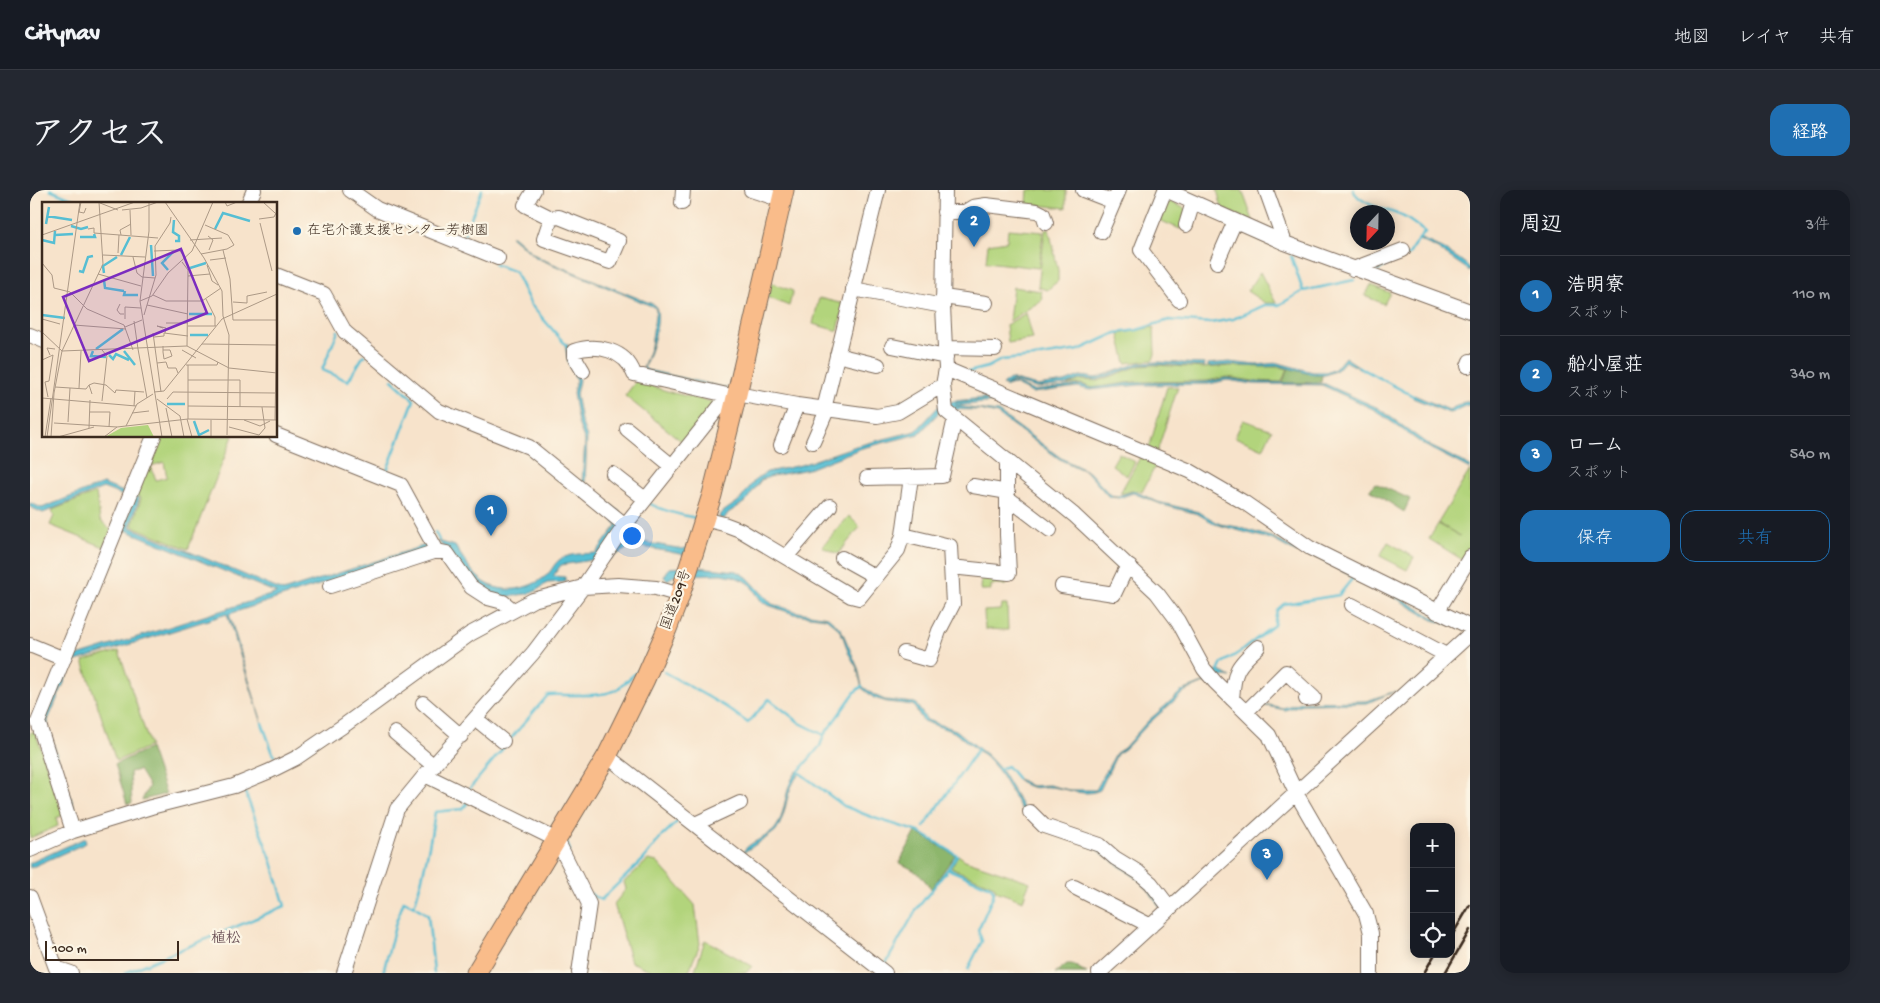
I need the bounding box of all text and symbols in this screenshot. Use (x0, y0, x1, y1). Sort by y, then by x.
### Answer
text: Citynav (25, 20, 100, 49)
text: 地図 (1674, 28, 1710, 49)
text: レイヤ (1738, 28, 1791, 49)
text: 共有 (1819, 28, 1855, 49)
button: 経路 (1770, 104, 1850, 156)
text: アクセス (30, 117, 168, 158)
inset map (42, 202, 278, 438)
north arrow (1350, 205, 1395, 250)
pin: 2 (958, 206, 990, 247)
text: 周辺 (1520, 214, 1562, 239)
text: 3件 (1806, 217, 1830, 236)
place label: 在宅介護支援センター芳樹園 (307, 223, 488, 240)
marker: 在宅介護支援センター芳樹園 (291, 225, 303, 237)
text: 浩明寮 (1567, 275, 1624, 298)
text: 1 (1533, 286, 1539, 305)
text: 110 m (1793, 286, 1830, 305)
text: スポット (1567, 305, 1631, 324)
text: 船小屋荘 (1567, 355, 1643, 378)
text: 2 (1532, 366, 1540, 385)
text: 340 m (1790, 366, 1830, 385)
text: スポット (1567, 385, 1631, 404)
text: ローム (1567, 435, 1623, 458)
text: 3 (1532, 446, 1540, 465)
text: 540 m (1790, 446, 1830, 465)
text: スポット (1567, 465, 1631, 484)
pin: 1 (475, 495, 507, 536)
button: 保存 (1520, 510, 1670, 562)
button: 共有 (1680, 510, 1830, 562)
your location (619, 523, 645, 549)
street label: 国道209号 (658, 567, 696, 633)
map controls (1410, 823, 1455, 958)
button: + (1410, 823, 1455, 868)
pin: 3 (1251, 839, 1283, 880)
button: − (1410, 868, 1455, 913)
button: locate (1410, 913, 1455, 958)
district label: 植松 (211, 930, 241, 948)
scale bar (45, 938, 179, 961)
text: 100 m (52, 941, 87, 958)

